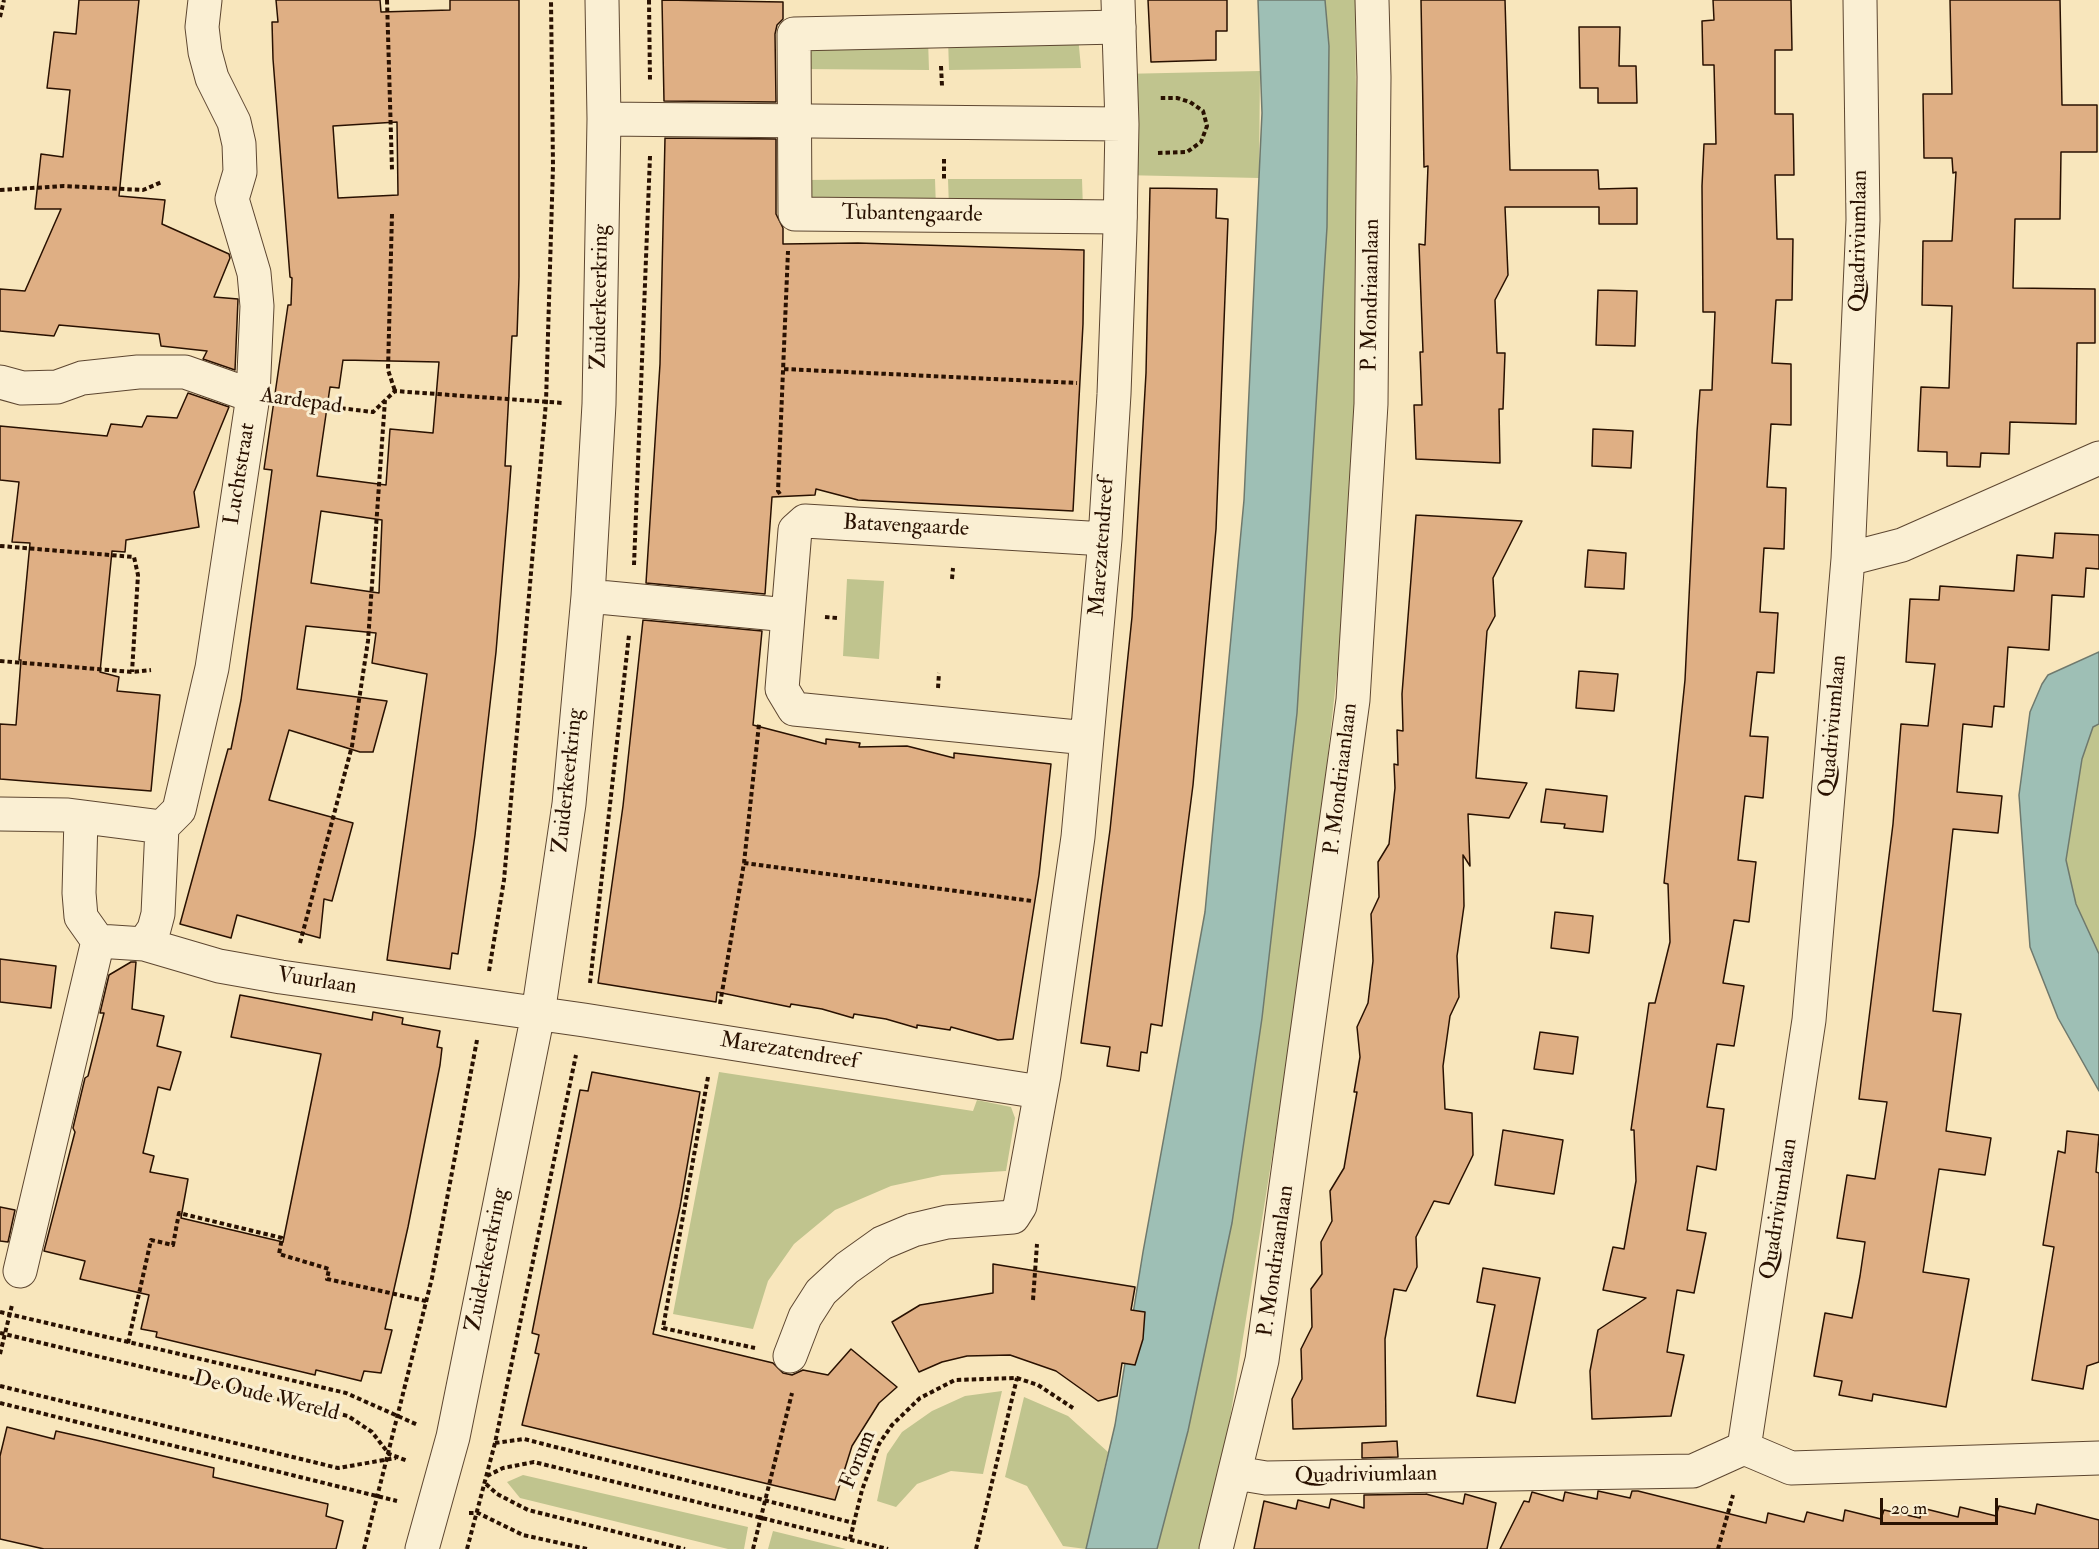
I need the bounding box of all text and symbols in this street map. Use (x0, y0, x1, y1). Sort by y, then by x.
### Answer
street label: Quadriviumlaan (1846, 170, 1874, 312)
street label: Tubantengaarde (841, 201, 983, 229)
street label: P. Mondriaanlaan (1357, 218, 1387, 372)
street label: Zuiderkeerkring (587, 224, 615, 370)
street label: Aardepad (259, 383, 343, 421)
street label: Luchtstraat (220, 421, 262, 527)
street label: Marezatendreef (1085, 477, 1121, 617)
street label: Batavengaarde (842, 511, 970, 543)
street label: Quadriviumlaan (1815, 654, 1853, 798)
street label: P. Mondriaanlaan (1320, 702, 1364, 856)
street label: Zuiderkeerkring (548, 707, 590, 855)
street label: Vuurlaan (275, 963, 359, 1001)
street label: Marezatendreef (718, 1028, 860, 1076)
street label: Quadriviumlaan (1756, 1137, 1804, 1281)
street label: P. Mondriaanlaan (1253, 1184, 1301, 1338)
street label: Zuiderkeerkring (461, 1186, 515, 1334)
street label: De Oude Wereld (191, 1366, 341, 1428)
street label: Forum (835, 1427, 883, 1493)
street label: Quadriviumlaan (1295, 1462, 1437, 1490)
scale bar (1883, 1486, 2002, 1524)
text: 20 m (1891, 1497, 1927, 1520)

